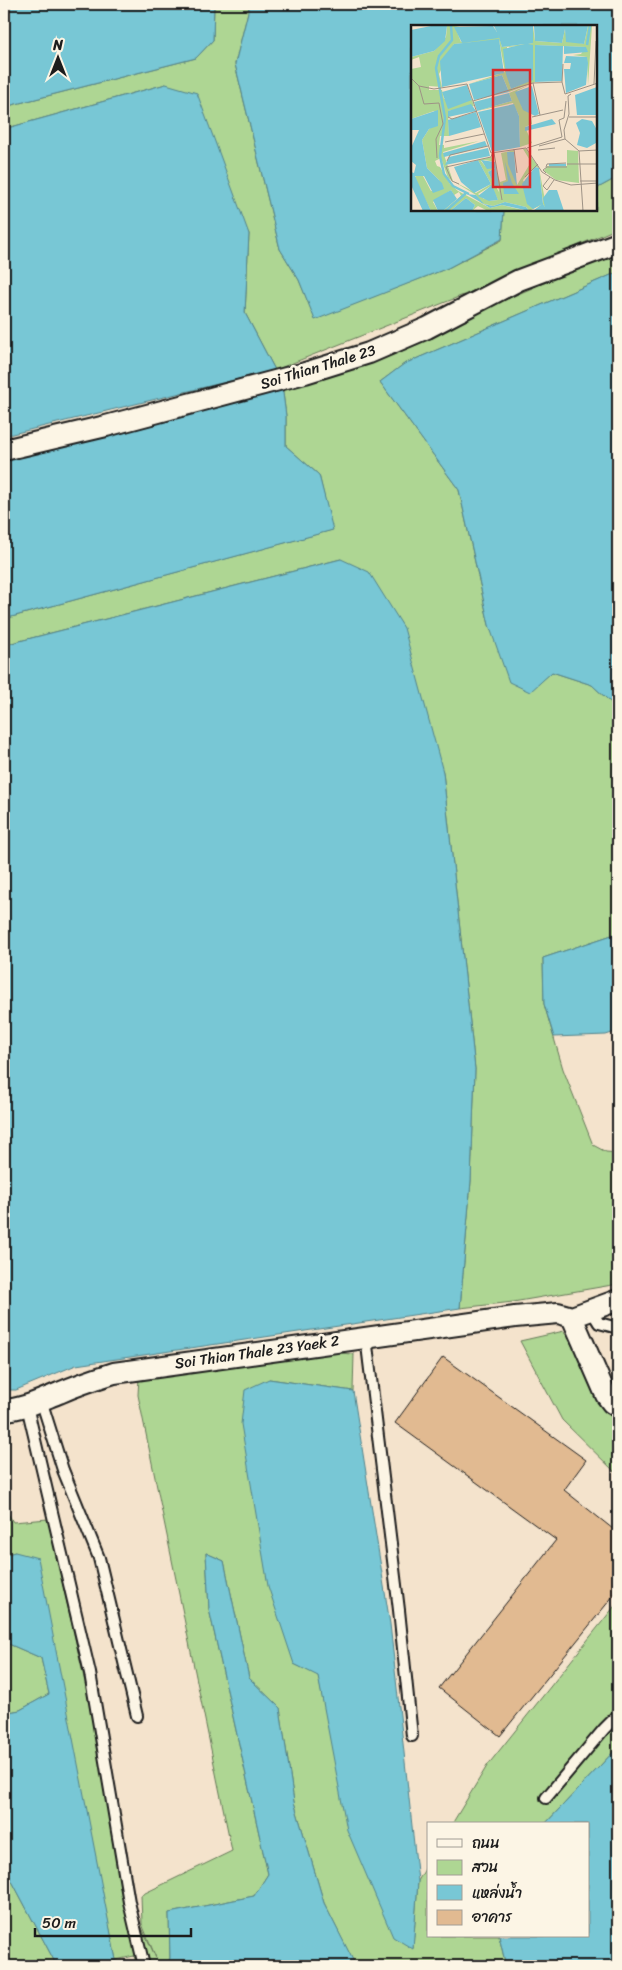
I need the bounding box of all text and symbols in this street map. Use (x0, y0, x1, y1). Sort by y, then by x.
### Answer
inset map (411, 25, 597, 211)
north arrow (32, 32, 82, 82)
text: N (52, 33, 63, 58)
street label: Soi Thian Thale 23 (257, 337, 379, 397)
street label: Soi Thian Thale 23 Yaek 2 (173, 1328, 341, 1376)
legend (427, 1822, 590, 1938)
text: ถนน (472, 1830, 500, 1856)
text: สวน (471, 1854, 498, 1880)
text: แหล่งน้ำ (472, 1880, 522, 1906)
text: อาคาร (471, 1904, 513, 1930)
scale bar (35, 1905, 191, 1937)
text: 50 m (42, 1910, 77, 1936)

